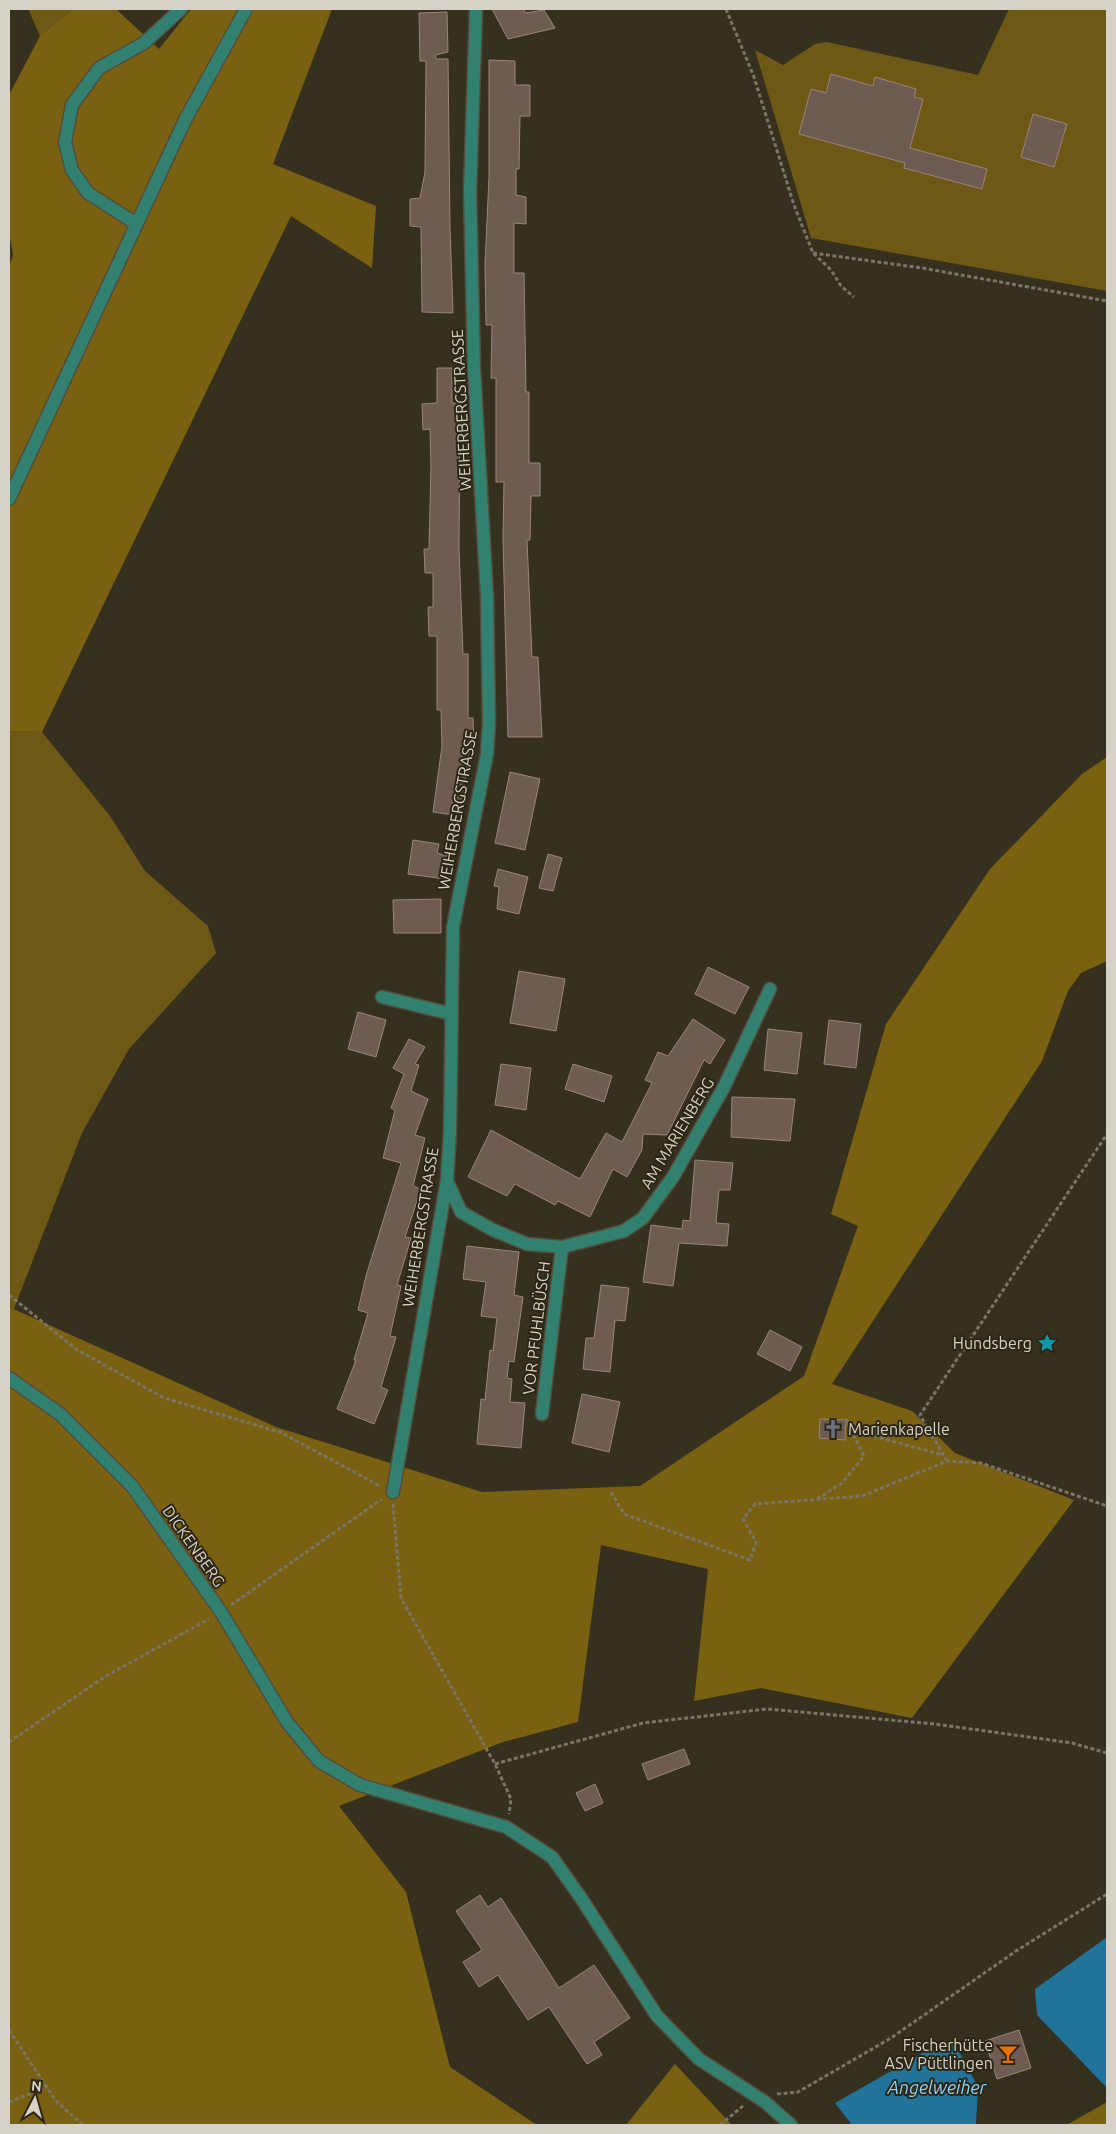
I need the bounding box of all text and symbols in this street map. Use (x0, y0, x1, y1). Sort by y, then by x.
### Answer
street label: WEIHERBERGSTRASSE (448, 329, 474, 491)
street label: WEIHERBERGSTRASSE (434, 729, 480, 891)
street label: AM MARIENBERG (637, 1074, 717, 1192)
street label: WEIHERBERGSTRASSE (398, 1146, 442, 1308)
street label: VOR PFUHLBÜSCH (519, 1260, 553, 1396)
place icon: Hundsberg (1036, 1332, 1058, 1354)
place label: Hundsberg (953, 1334, 1032, 1352)
church icon: Marienkapelle (822, 1418, 844, 1440)
place label: Marienkapelle (848, 1420, 950, 1438)
street label: DICKENBERG (159, 1502, 229, 1590)
place label: Fischerhütte ASV Püttlingen (884, 2036, 993, 2072)
bar icon: Fischerhütte ASV Püttlingen (997, 2043, 1019, 2065)
north arrow (10, 2074, 60, 2124)
water label: Angelweiher (887, 2077, 988, 2097)
text: N (30, 2078, 42, 2095)

